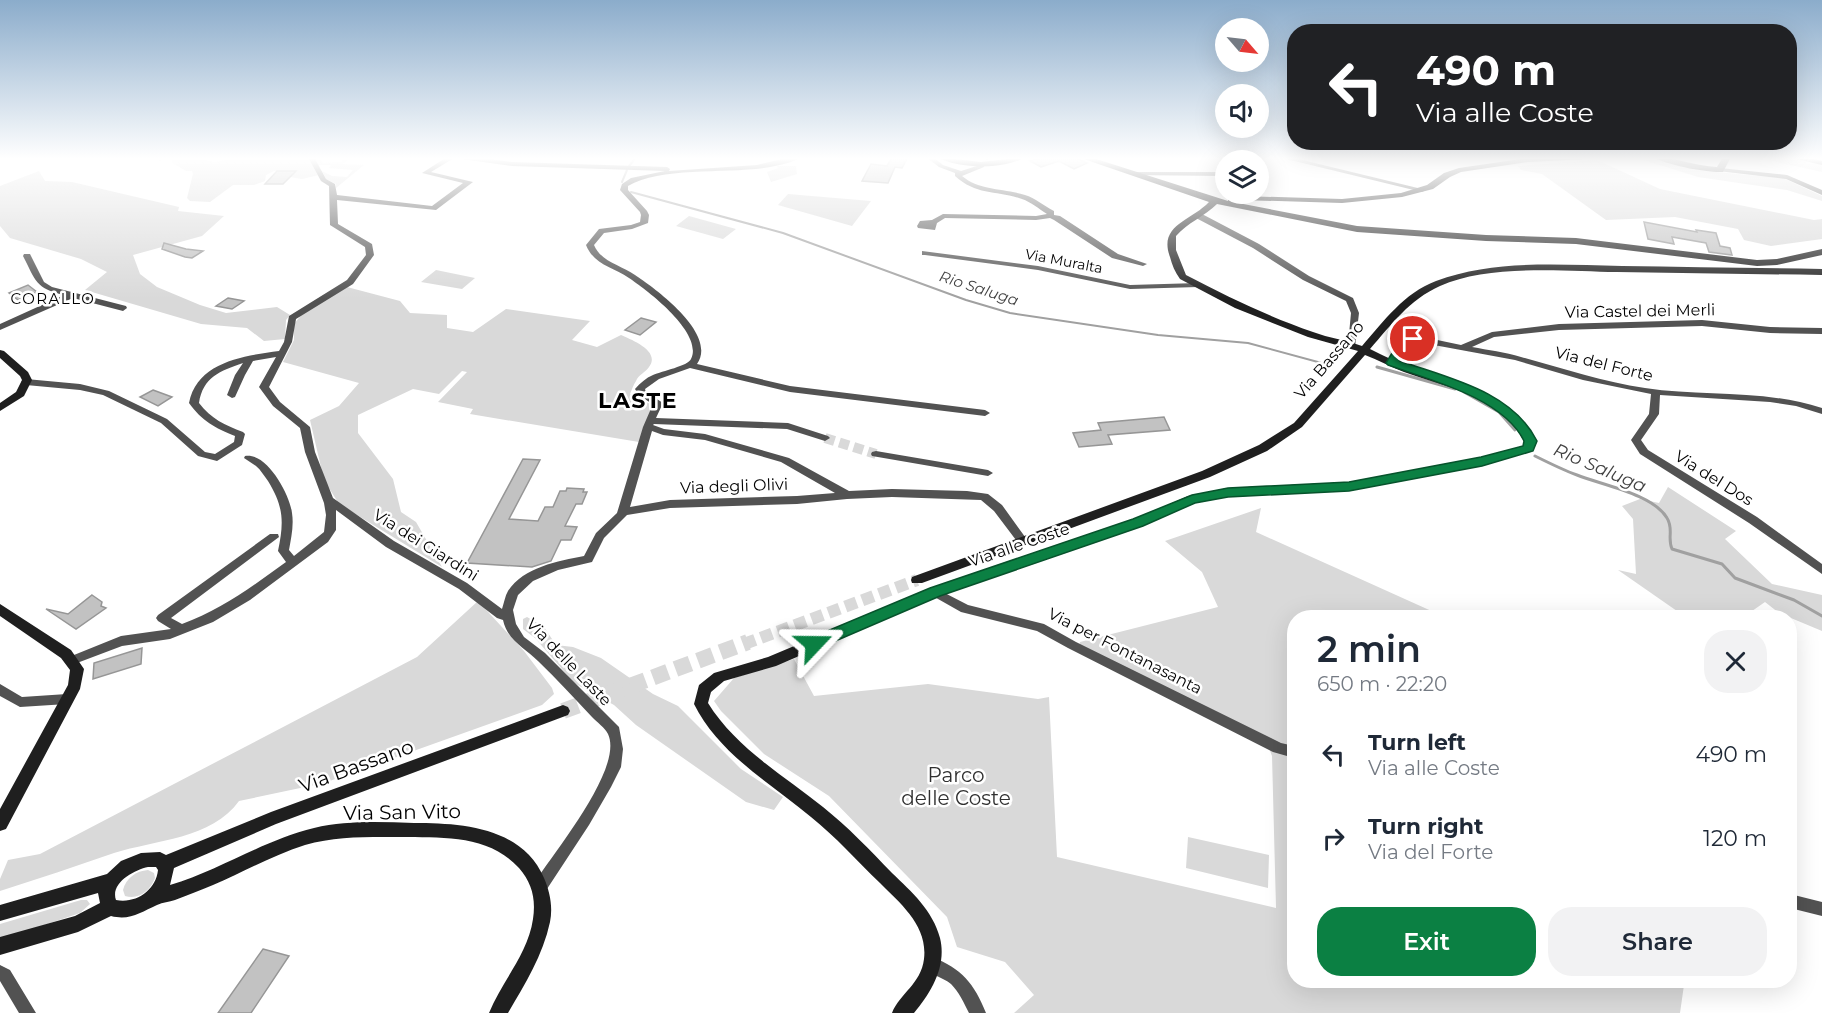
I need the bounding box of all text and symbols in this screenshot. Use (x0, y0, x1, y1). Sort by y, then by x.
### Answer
north arrow (1215, 18, 1269, 72)
map controls (1215, 18, 1269, 204)
text: 490 m (1416, 44, 1556, 96)
icon: left (1317, 48, 1395, 126)
button: sound (1215, 84, 1269, 138)
text: Via alle Coste (1416, 96, 1594, 129)
button: layers (1215, 150, 1269, 204)
street label: Via Muralta (1024, 245, 1104, 277)
water label: Rio Saluga (937, 266, 1021, 310)
district label: CORALLO (11, 289, 95, 308)
street label: Via Castel dei Merli (1565, 300, 1715, 322)
pin (1387, 313, 1438, 364)
street label: Via Bassano (1290, 317, 1368, 403)
icon: arrive (1396, 322, 1429, 355)
street label: Via del Forte (1553, 343, 1655, 385)
district label: LASTE (598, 387, 678, 414)
water label: Rio Saluga (1550, 439, 1650, 497)
street label: Via del Dos (1671, 446, 1757, 510)
street label: Via degli Olivi (680, 475, 788, 497)
street label: Via dei Giardini (370, 505, 482, 585)
street label: Via alle Coste (966, 519, 1072, 571)
street label: Via per Fontanasanta (1045, 604, 1205, 698)
position arrow (782, 612, 846, 676)
street label: Via delle Laste (522, 614, 616, 710)
text: 2 min (1317, 627, 1421, 671)
button: close (1704, 630, 1767, 693)
text: 650 m · 22:20 (1317, 672, 1447, 696)
text: Turn left (1368, 729, 1466, 756)
street label: Via Bassano (295, 734, 417, 798)
icon: left (1317, 738, 1350, 771)
text: 490 m (1696, 741, 1767, 768)
text: Via alle Coste (1368, 756, 1500, 780)
park label: Parco delle Coste (901, 763, 1011, 810)
street label: Via San Vito (343, 799, 461, 825)
text: Turn right (1368, 813, 1483, 840)
icon: right (1317, 822, 1350, 855)
text: 120 m (1703, 825, 1767, 852)
text: Via del Forte (1368, 840, 1493, 864)
button: Exit (1317, 907, 1536, 976)
button: Share (1548, 907, 1767, 976)

